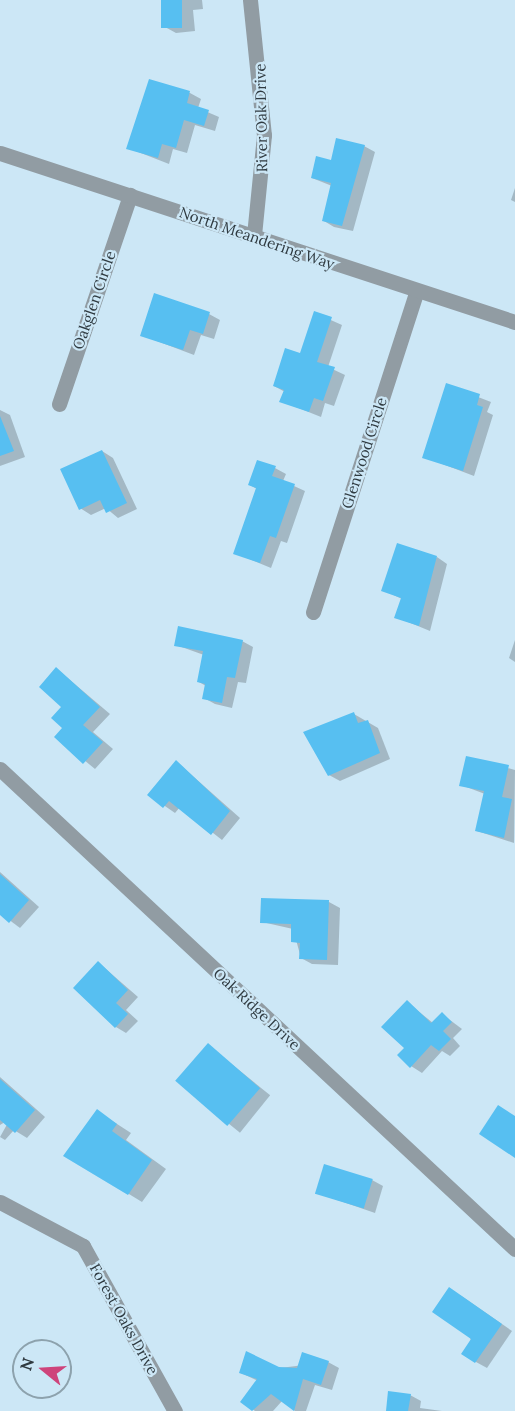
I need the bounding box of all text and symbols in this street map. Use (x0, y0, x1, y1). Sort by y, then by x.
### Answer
street label: River Oak Drive (251, 63, 271, 173)
street label: North Meandering Way (177, 203, 337, 273)
street label: Oakglen Circle (69, 248, 119, 352)
street label: Glenwood Circle (338, 395, 390, 511)
street label: Oak Ridge Drive (210, 964, 304, 1054)
street label: Forest Oaks Drive (86, 1260, 162, 1378)
north arrow (12, 1339, 72, 1399)
text: N (15, 1355, 38, 1373)

